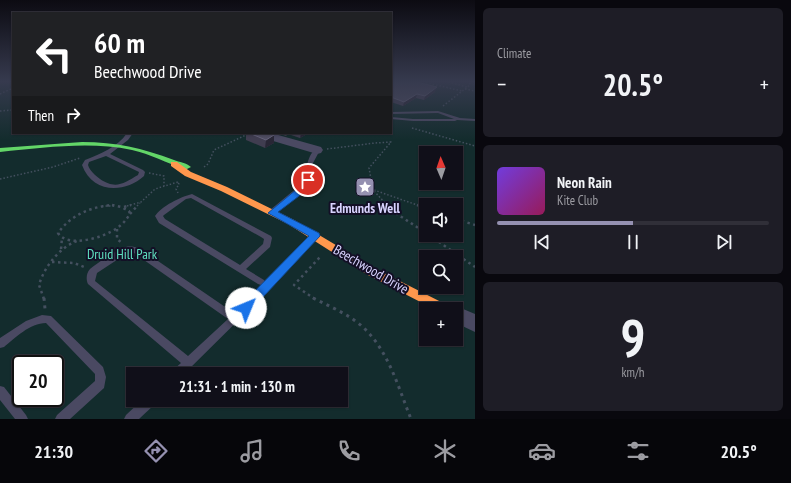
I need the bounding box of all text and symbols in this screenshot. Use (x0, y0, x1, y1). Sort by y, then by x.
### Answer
text: 60 m (94, 24, 145, 61)
icon: left (28, 28, 80, 80)
text: Climate (497, 45, 531, 62)
text: Beechwood Drive (94, 60, 202, 83)
text: 20.5° (603, 65, 663, 104)
text: − (497, 70, 506, 98)
text: + (760, 70, 769, 98)
icon: right (62, 104, 84, 126)
text: Then (28, 106, 54, 125)
north arrow (419, 146, 463, 190)
map controls (419, 146, 463, 346)
pin (291, 163, 325, 197)
icon: arrive (297, 169, 319, 191)
text: Neon Rain (557, 173, 612, 192)
place icon: Edmunds Well (354, 176, 376, 198)
text: Kite Club (557, 192, 598, 209)
button: sound (419, 198, 463, 242)
place label: Edmunds Well (330, 199, 401, 217)
icon: previous (531, 231, 553, 253)
icon: pause (622, 231, 644, 253)
icon: next (713, 231, 735, 253)
street label: Beechwood Drive (330, 240, 412, 298)
park label: Druid Hill Park (87, 245, 158, 263)
button: search (419, 250, 463, 294)
position arrow (225, 287, 267, 329)
button: + (419, 302, 463, 346)
text: 9 (621, 304, 645, 371)
speed limit sign: 20 (12, 355, 64, 407)
text: km/h (621, 364, 645, 381)
text: 21:31 · 1 min · 130 m (179, 377, 295, 396)
icon: directions (142, 437, 170, 465)
icon: music (238, 437, 266, 465)
icon: phone (335, 437, 363, 465)
icon: climate (431, 437, 459, 465)
icon: car (528, 437, 556, 465)
icon: filters (624, 437, 652, 465)
text: 21:30 (34, 440, 73, 463)
text: 20.5° (721, 440, 757, 463)

